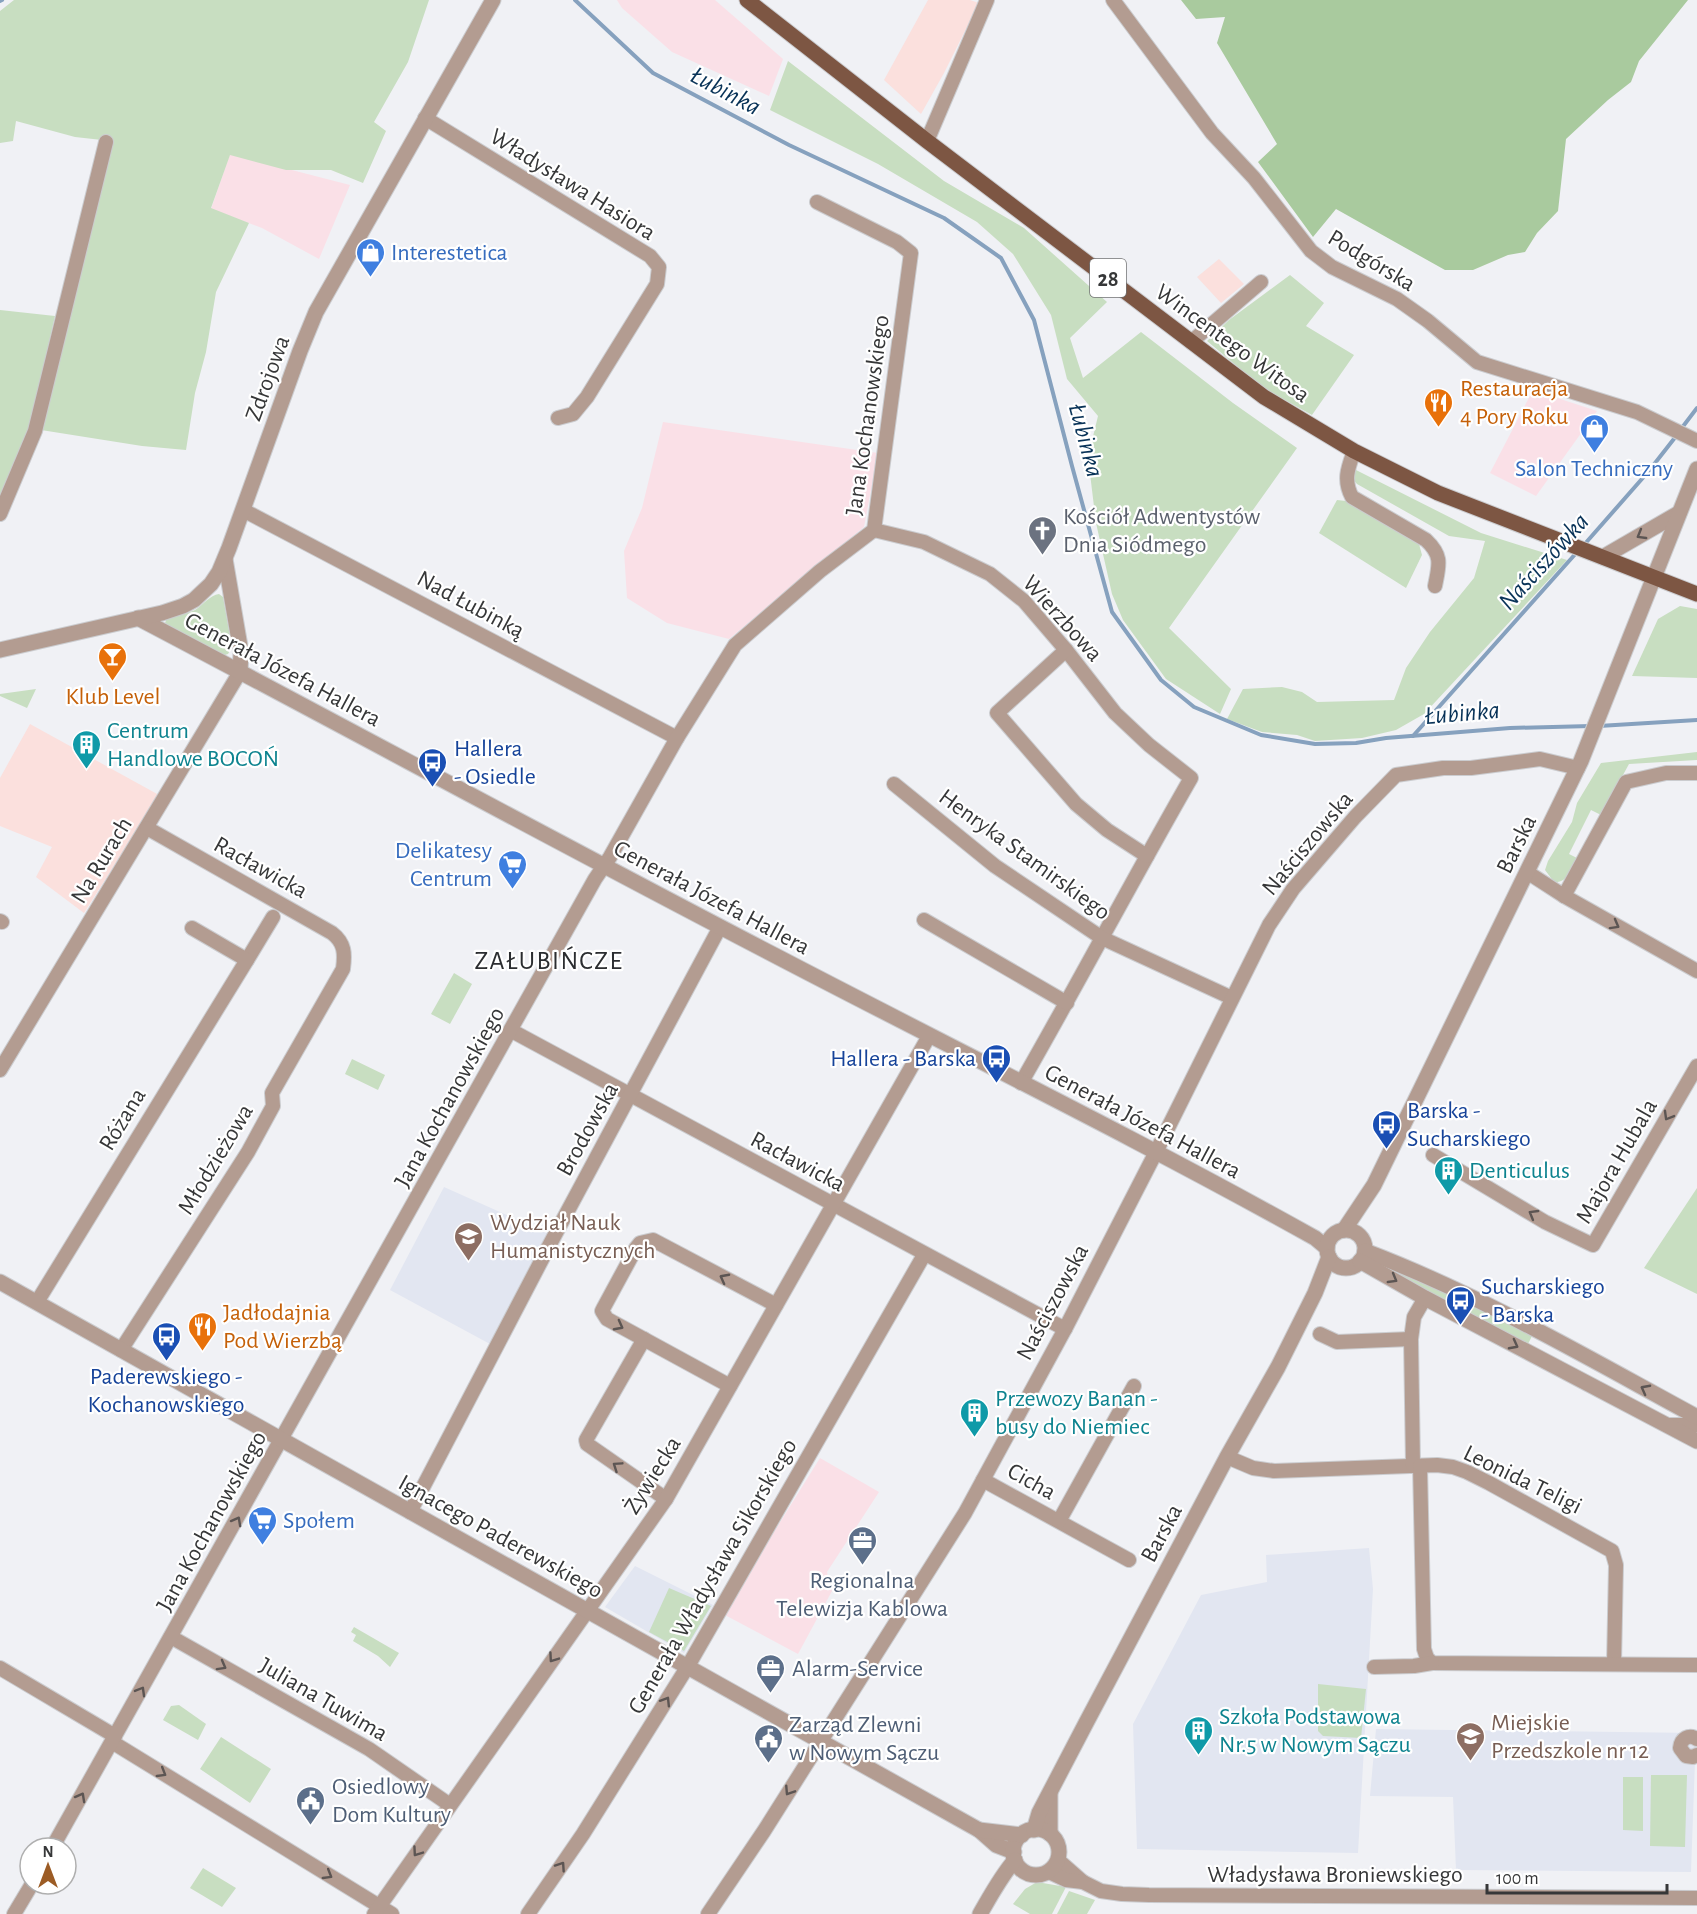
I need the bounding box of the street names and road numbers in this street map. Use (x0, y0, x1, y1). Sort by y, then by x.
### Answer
street label: Władysława Hasiora (486, 124, 659, 245)
street label: Podgórska (1324, 226, 1419, 296)
road number: 28 (1090, 259, 1126, 297)
street label: Wincentego Witosa (1151, 280, 1314, 408)
street label: Jana Kochanowskiego (842, 313, 894, 517)
street label: Zdrojowa (242, 333, 294, 424)
street label: Nad Łubinką (413, 567, 528, 643)
street label: Wierzbowa (1018, 571, 1107, 666)
street label: Generała Józefa Hallera (181, 608, 384, 732)
street label: Henryka Stamirskiego (934, 785, 1115, 925)
street label: Naściszowska (1258, 787, 1358, 900)
street label: Barska (1493, 811, 1541, 878)
street label: Na Rurach (67, 813, 137, 908)
street label: Racławicka (210, 832, 311, 903)
street label: Generała Józefa Hallera (610, 836, 813, 960)
street label: Jana Kochanowskiego (390, 1003, 509, 1192)
street label: Generała Józefa Hallera (1041, 1060, 1244, 1184)
street label: Brodowska (552, 1079, 623, 1180)
street label: Różana (95, 1084, 151, 1155)
street label: Majora Hubala (1572, 1095, 1662, 1228)
street label: Młodzieżowa (174, 1100, 258, 1219)
street label: Racławicka (746, 1127, 849, 1197)
street label: Naściszowska (1012, 1241, 1093, 1364)
street label: Jana Kochanowskiego (152, 1427, 271, 1616)
street label: Żywiecka (619, 1432, 686, 1518)
street label: Generała Władysława Sikorskiego (624, 1435, 802, 1718)
street label: Leonida Teligi (1460, 1441, 1586, 1519)
street label: Cicha (1003, 1459, 1060, 1505)
street label: Ignacego Paderewskiego (394, 1471, 607, 1603)
street label: Barska (1137, 1500, 1187, 1566)
street label: Juliana Tuwima (255, 1654, 392, 1746)
street label: Władysława Broniewskiego (1207, 1863, 1463, 1887)

